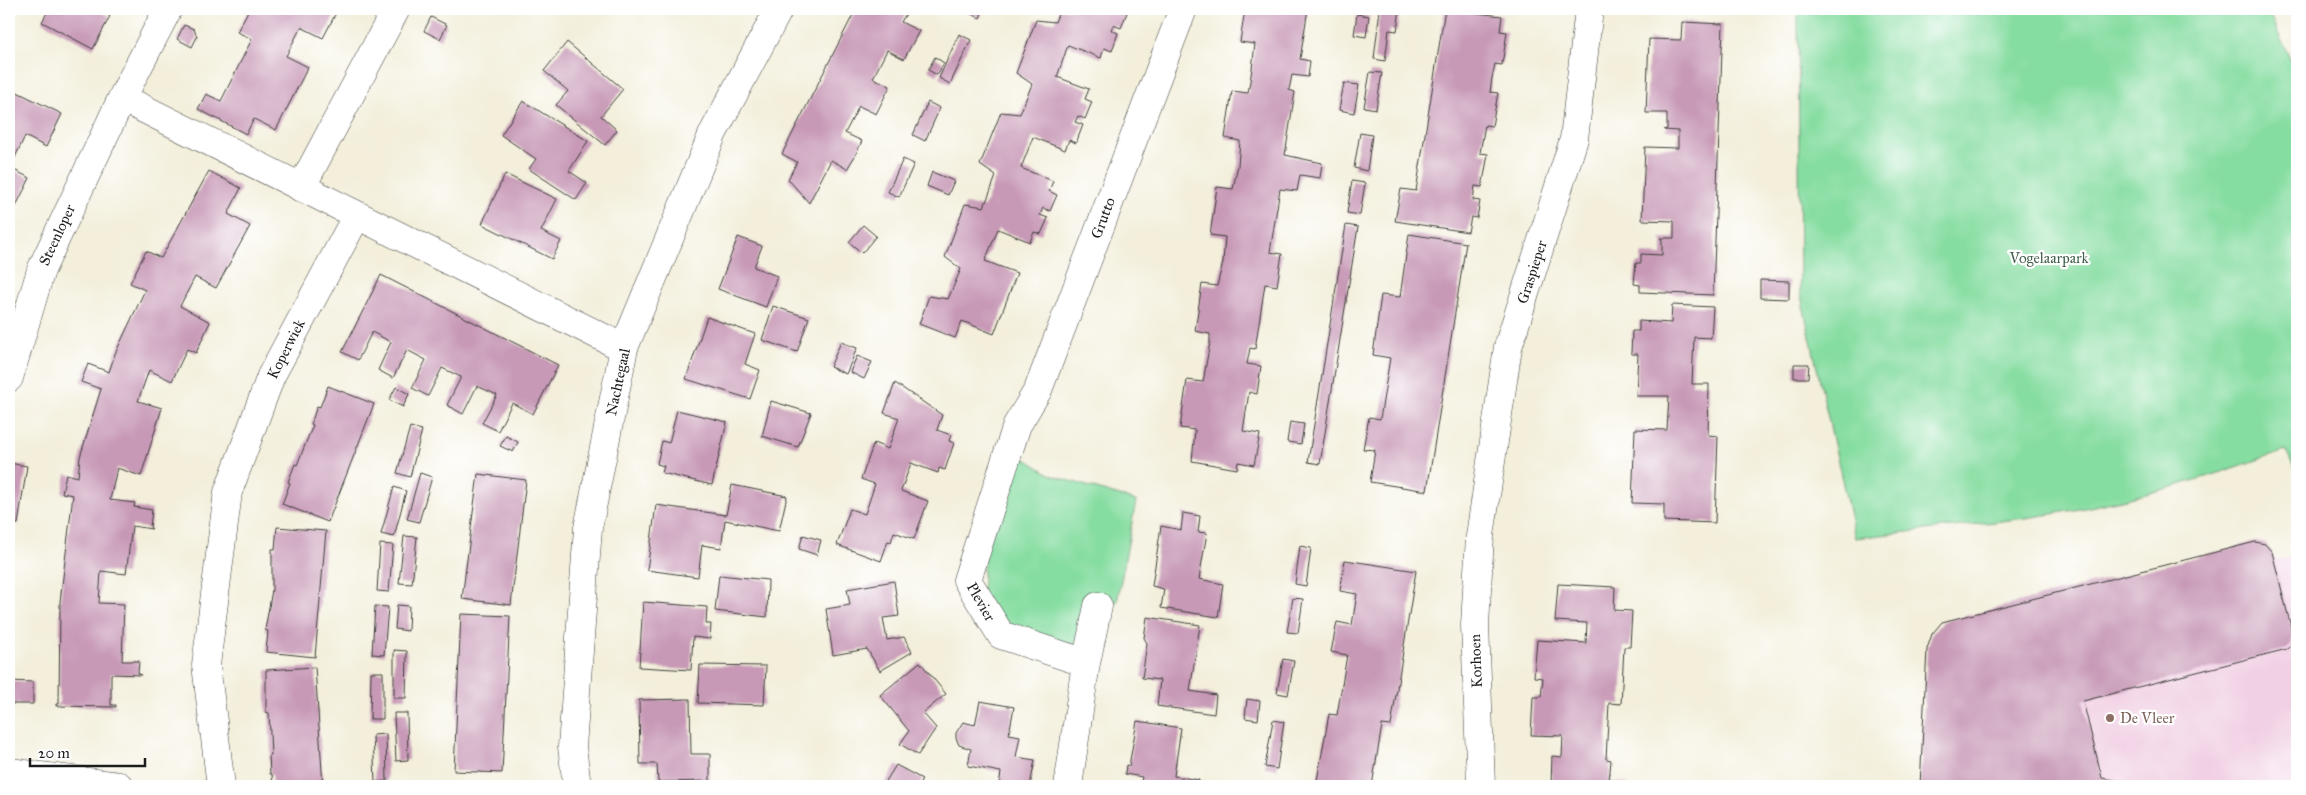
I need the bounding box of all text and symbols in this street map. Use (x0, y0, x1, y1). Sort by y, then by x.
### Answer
street label: Grutto (1087, 194, 1119, 241)
street label: Steenloper (35, 201, 79, 269)
street label: Graspieper (1513, 238, 1551, 306)
park label: Vogelaarpark (2009, 249, 2089, 267)
street label: Koperwiek (263, 316, 309, 382)
street label: Nachtegaal (602, 346, 634, 417)
street label: Plevier (963, 579, 999, 625)
street label: Korhoen (1466, 634, 1486, 688)
place label: De Vleer (2120, 709, 2175, 727)
marker: De Vleer (2104, 712, 2116, 724)
scale bar (30, 735, 145, 767)
text: 20 m (38, 744, 70, 762)

